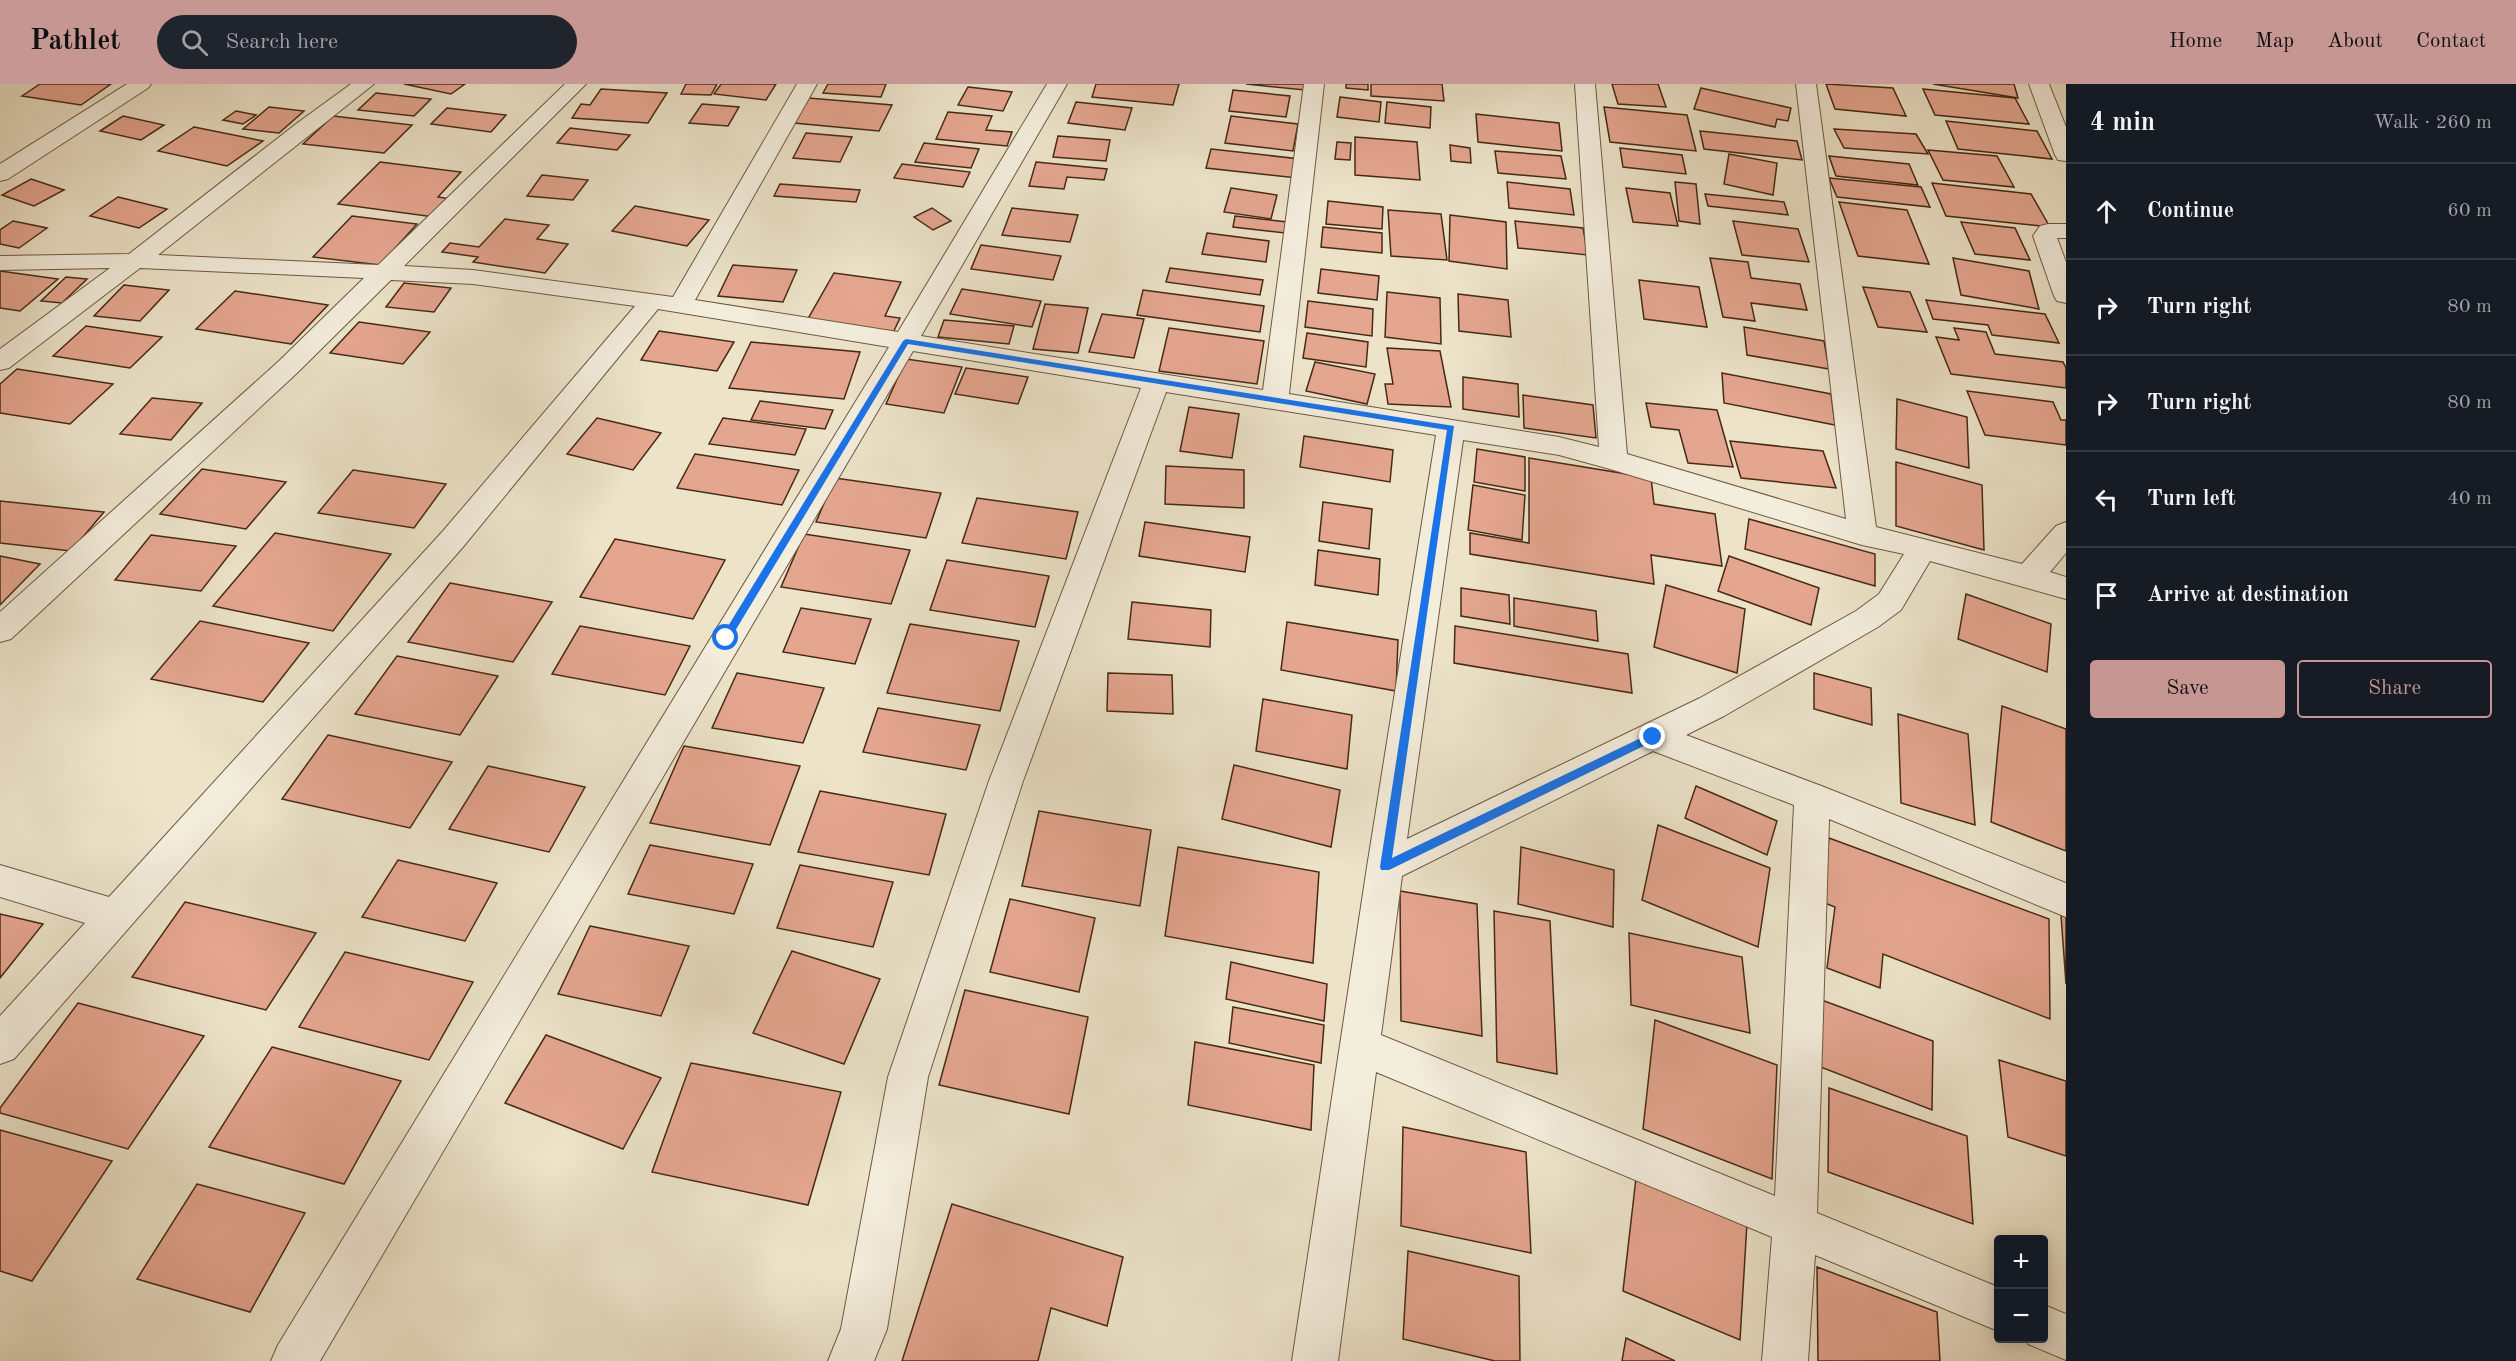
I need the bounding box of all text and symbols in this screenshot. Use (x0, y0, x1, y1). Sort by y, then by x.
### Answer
search box (157, 15, 577, 69)
icon: search (178, 26, 211, 59)
text: Pathlet (30, 28, 121, 56)
text: Search here (226, 31, 338, 53)
text: Home (2169, 31, 2222, 52)
text: Map (2255, 31, 2294, 52)
text: About (2327, 31, 2383, 52)
text: Contact (2416, 31, 2486, 52)
text: 4 min (2090, 110, 2155, 136)
text: Walk · 260 m (2373, 113, 2492, 133)
icon: ahead (2090, 195, 2123, 228)
text: Continue (2147, 200, 2234, 222)
text: 60 m (2447, 201, 2492, 221)
icon: right (2090, 291, 2123, 324)
text: Turn right (2147, 296, 2251, 318)
text: 80 m (2447, 297, 2492, 317)
icon: right (2090, 387, 2123, 420)
text: Turn right (2147, 392, 2251, 414)
text: 80 m (2447, 393, 2492, 413)
icon: left (2090, 483, 2123, 516)
text: Turn left (2147, 488, 2236, 510)
text: 40 m (2447, 489, 2492, 509)
icon: arrive (2090, 579, 2123, 612)
text: Arrive at destination (2147, 584, 2349, 606)
route start (712, 624, 738, 650)
button: Save (2090, 660, 2285, 718)
button: Share (2297, 660, 2492, 718)
route end (1639, 723, 1665, 749)
map controls (1994, 1235, 2048, 1343)
button: + (1994, 1235, 2048, 1289)
button: − (1994, 1289, 2048, 1343)

